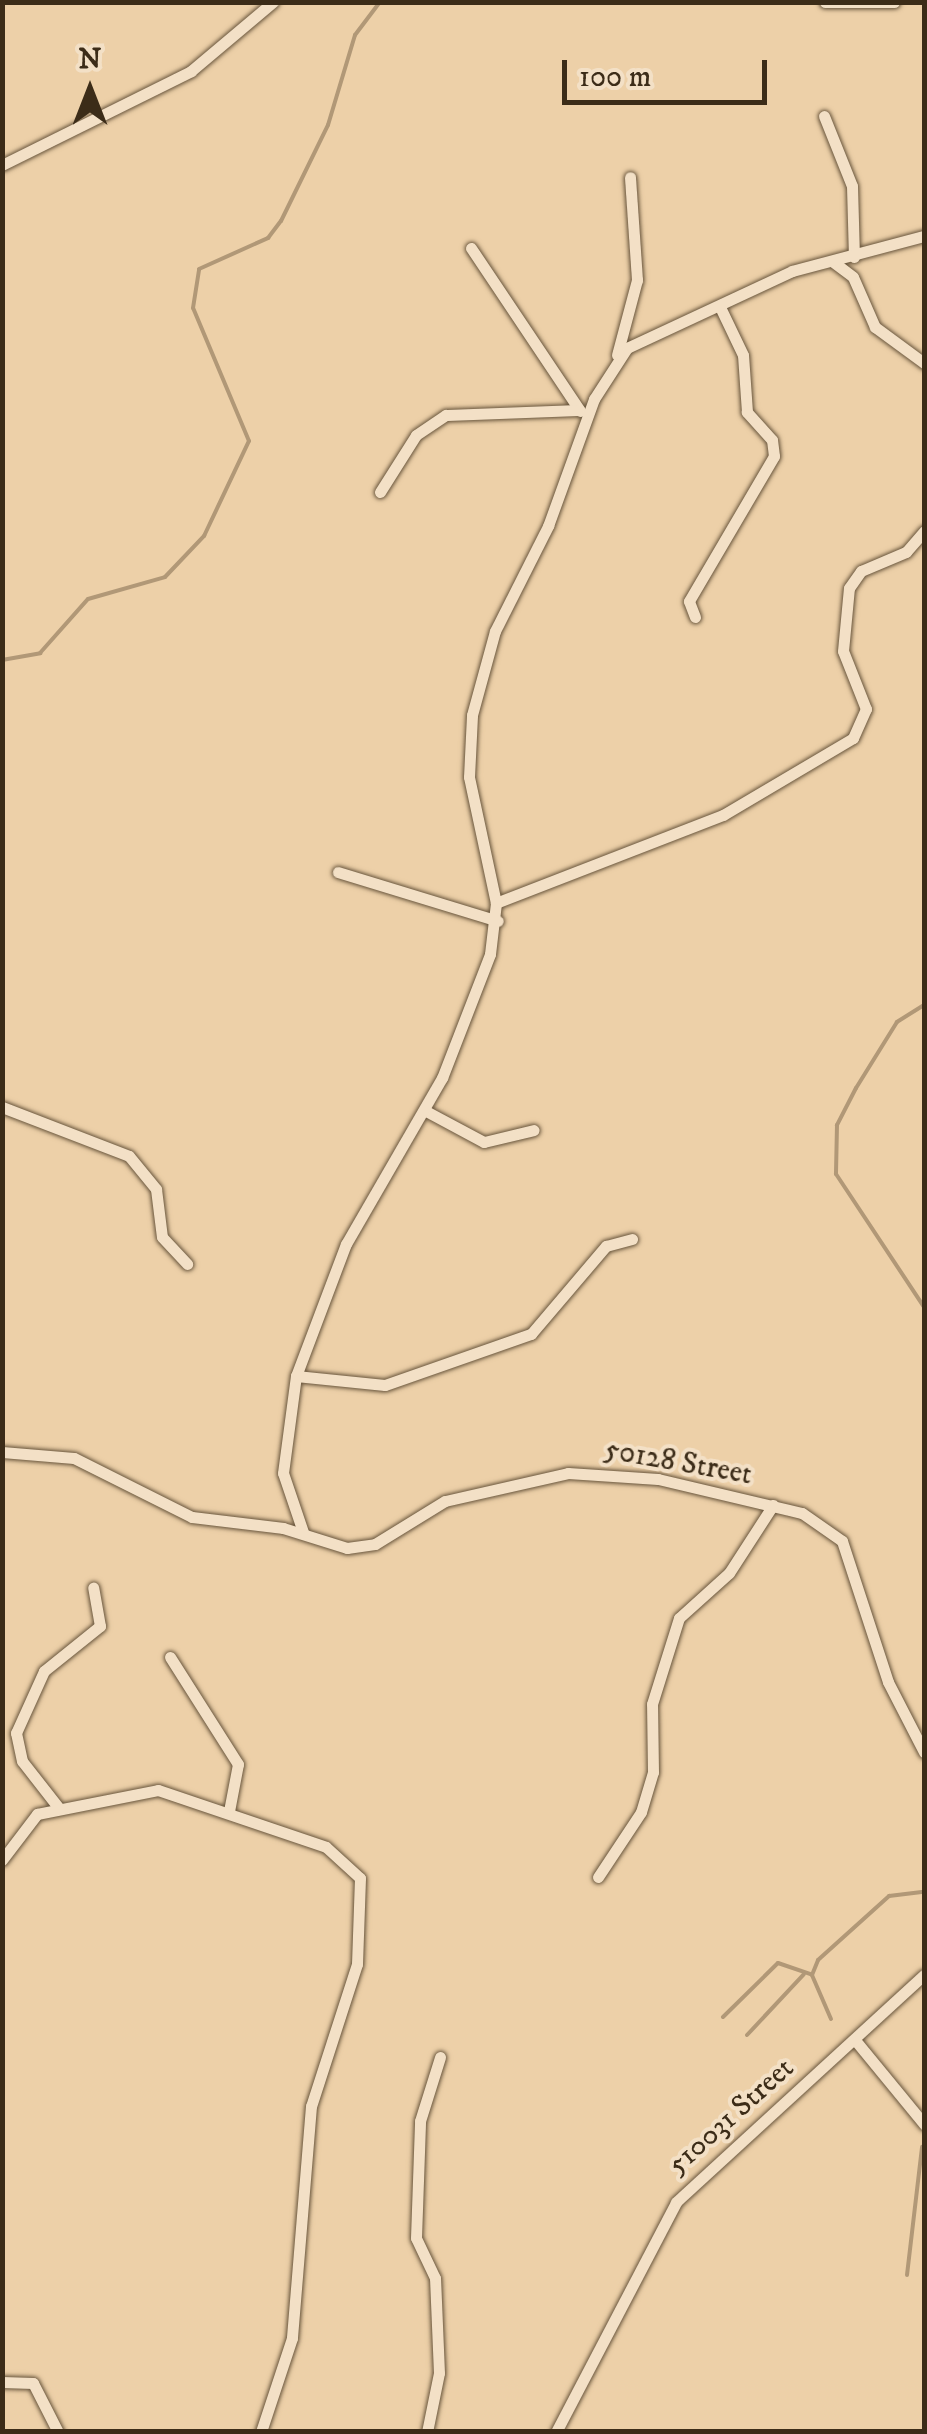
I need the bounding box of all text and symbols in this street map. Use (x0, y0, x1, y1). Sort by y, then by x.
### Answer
north arrow (40, 40, 140, 140)
scale bar (567, 40, 772, 102)
text: N (79, 42, 101, 77)
text: 100 m (579, 59, 651, 96)
street label: 50128 Street (601, 1432, 755, 1494)
street label: 510031 Street (660, 2051, 802, 2183)

